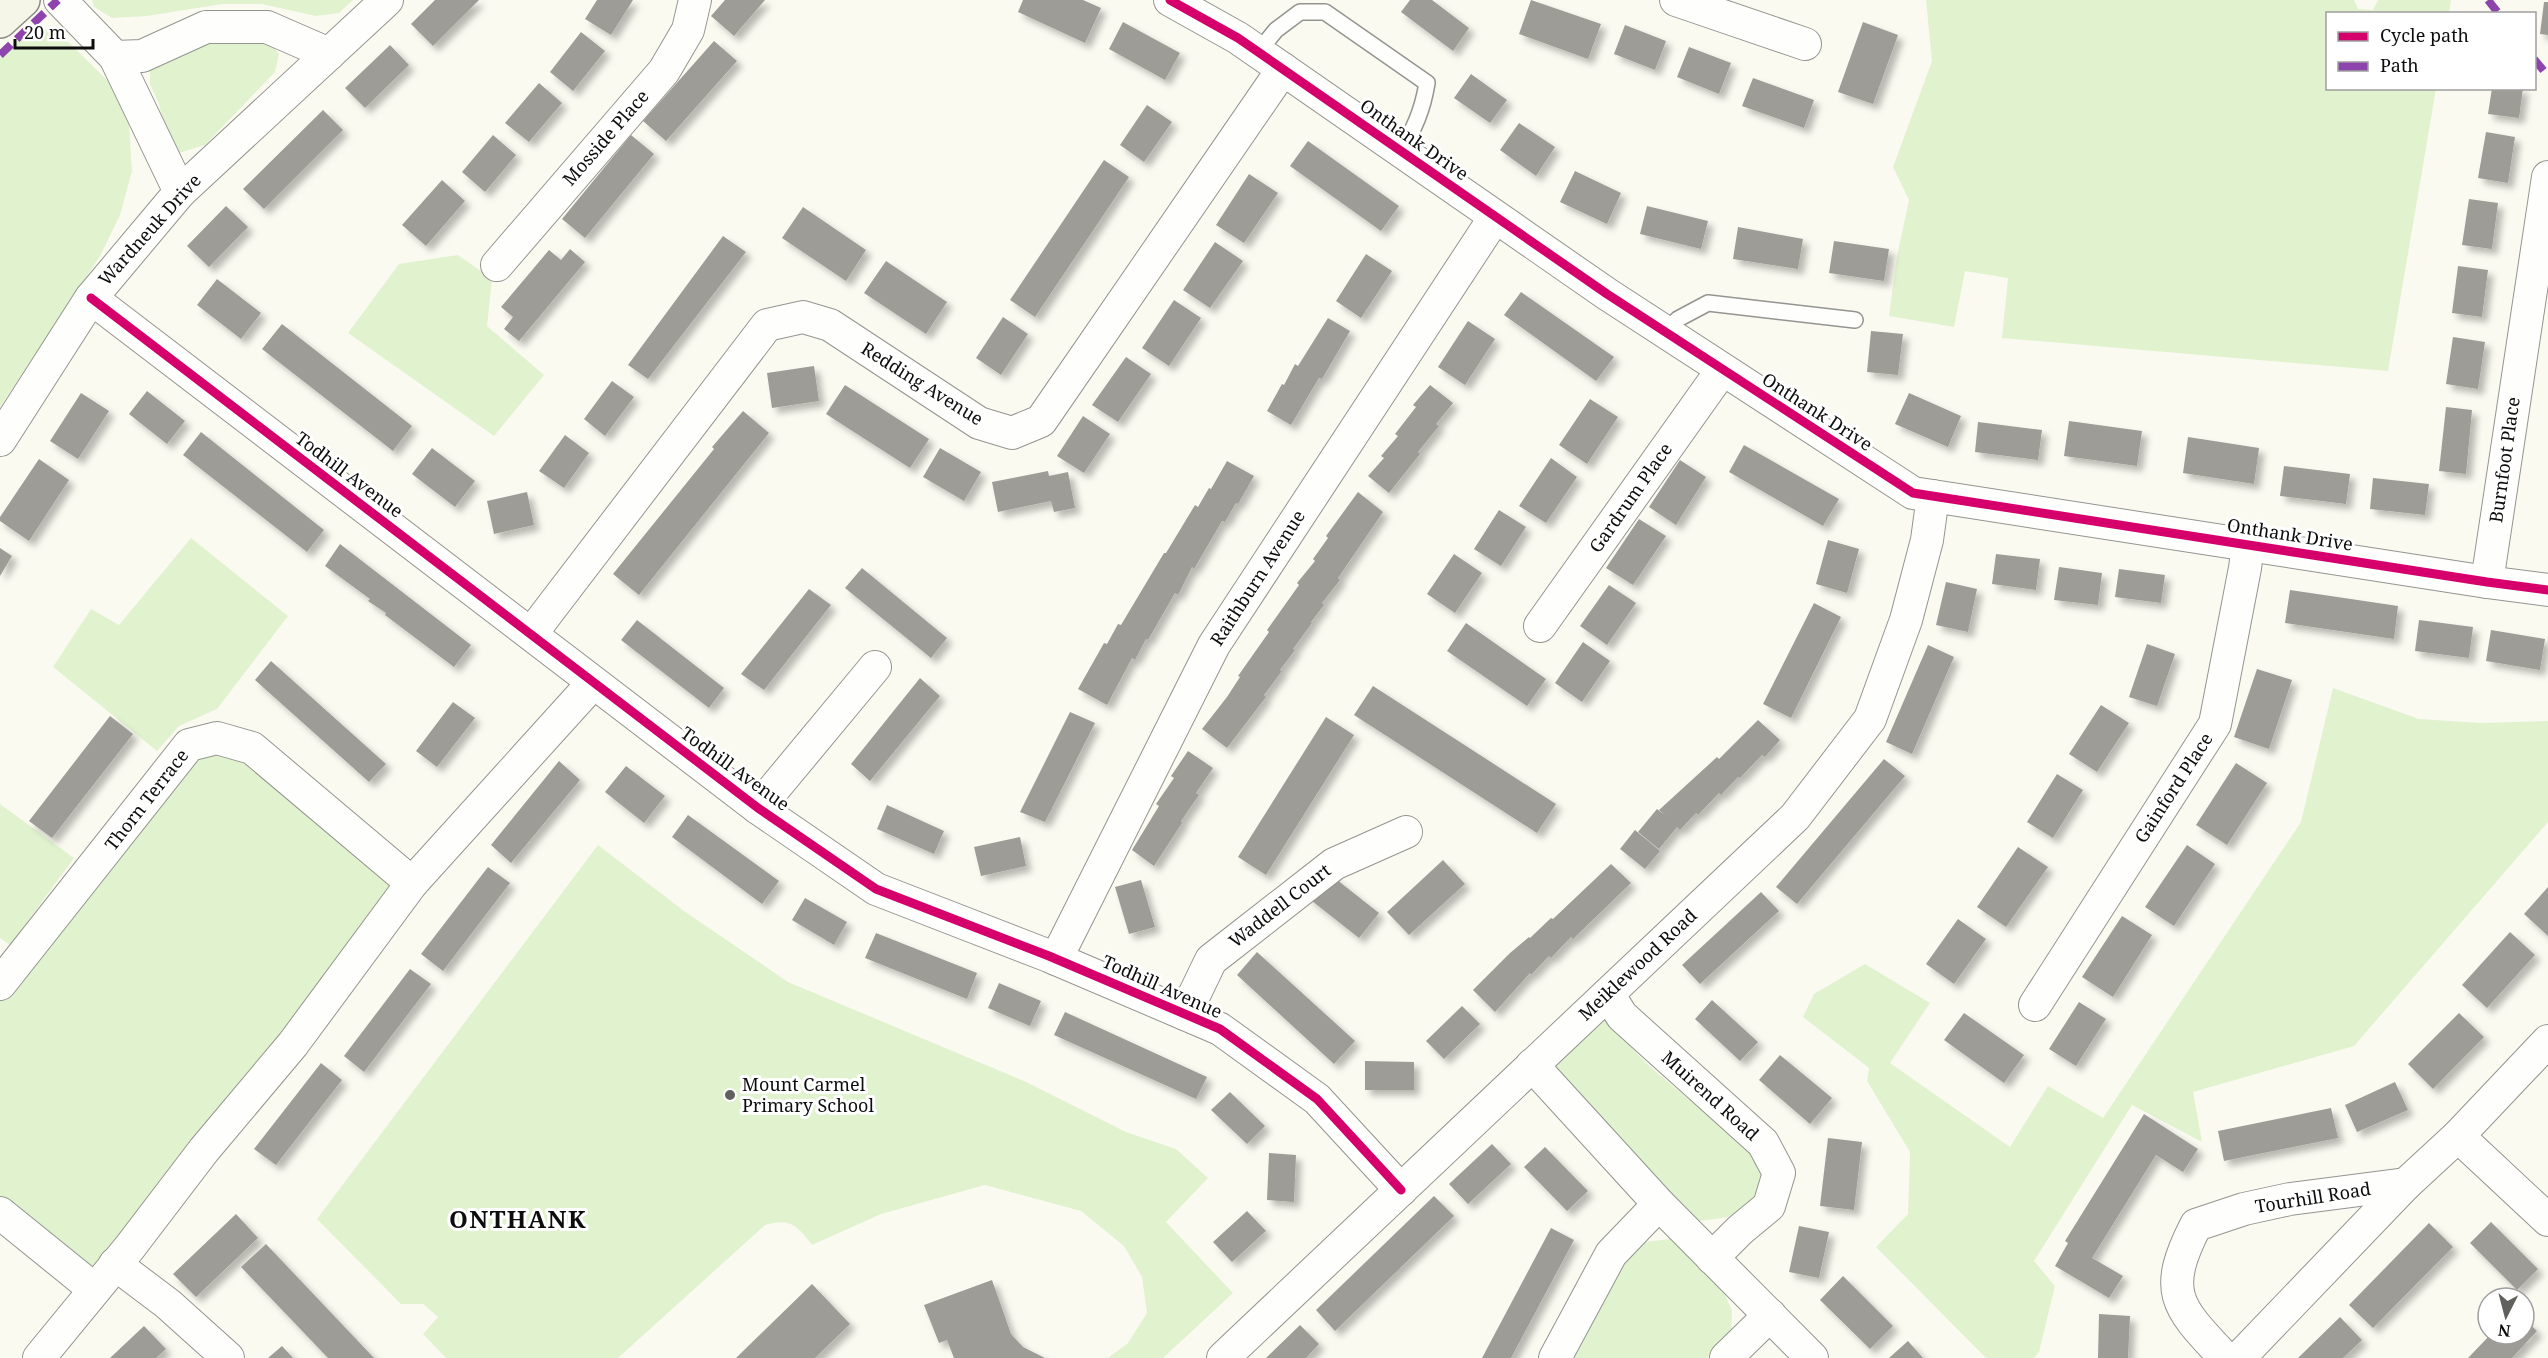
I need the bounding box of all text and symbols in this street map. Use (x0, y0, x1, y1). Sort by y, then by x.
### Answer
scale bar (15, 12, 93, 50)
legend (2326, 12, 2536, 90)
text: 20 m (24, 20, 66, 44)
text: Cycle path (2380, 23, 2469, 47)
text: Path (2380, 53, 2419, 77)
street label: Mosside Place (557, 84, 654, 190)
street label: Onthank Drive (1356, 93, 1473, 185)
street label: Wardneuk Drive (93, 168, 206, 290)
street label: Redding Avenue (857, 336, 988, 430)
street label: Onthank Drive (1758, 366, 1877, 456)
street label: Burnfoot Place (2483, 395, 2525, 524)
street label: Todhill Avenue (291, 426, 408, 523)
street label: Gardrum Place (1583, 438, 1677, 557)
street label: Raithburn Avenue (1204, 505, 1310, 650)
street label: Onthank Drive (2226, 512, 2355, 556)
street label: Todhill Avenue (676, 721, 795, 816)
street label: Gainford Place (2129, 728, 2218, 847)
street label: Thorn Terrace (99, 744, 193, 855)
street label: Waddell Court (1224, 858, 1335, 953)
street label: Meiklewood Road (1573, 903, 1702, 1025)
street label: Todhill Avenue (1099, 949, 1226, 1023)
street label: Muirend Road (1657, 1045, 1764, 1145)
place label: Mount Carmel Primary School (742, 1072, 874, 1117)
marker: Mount Carmel Primary School (723, 1088, 737, 1102)
street label: Tourhill Road (2253, 1176, 2372, 1218)
district label: ONTHANK (449, 1202, 587, 1235)
north arrow (2476, 1286, 2536, 1346)
text: N (2497, 1319, 2512, 1343)

